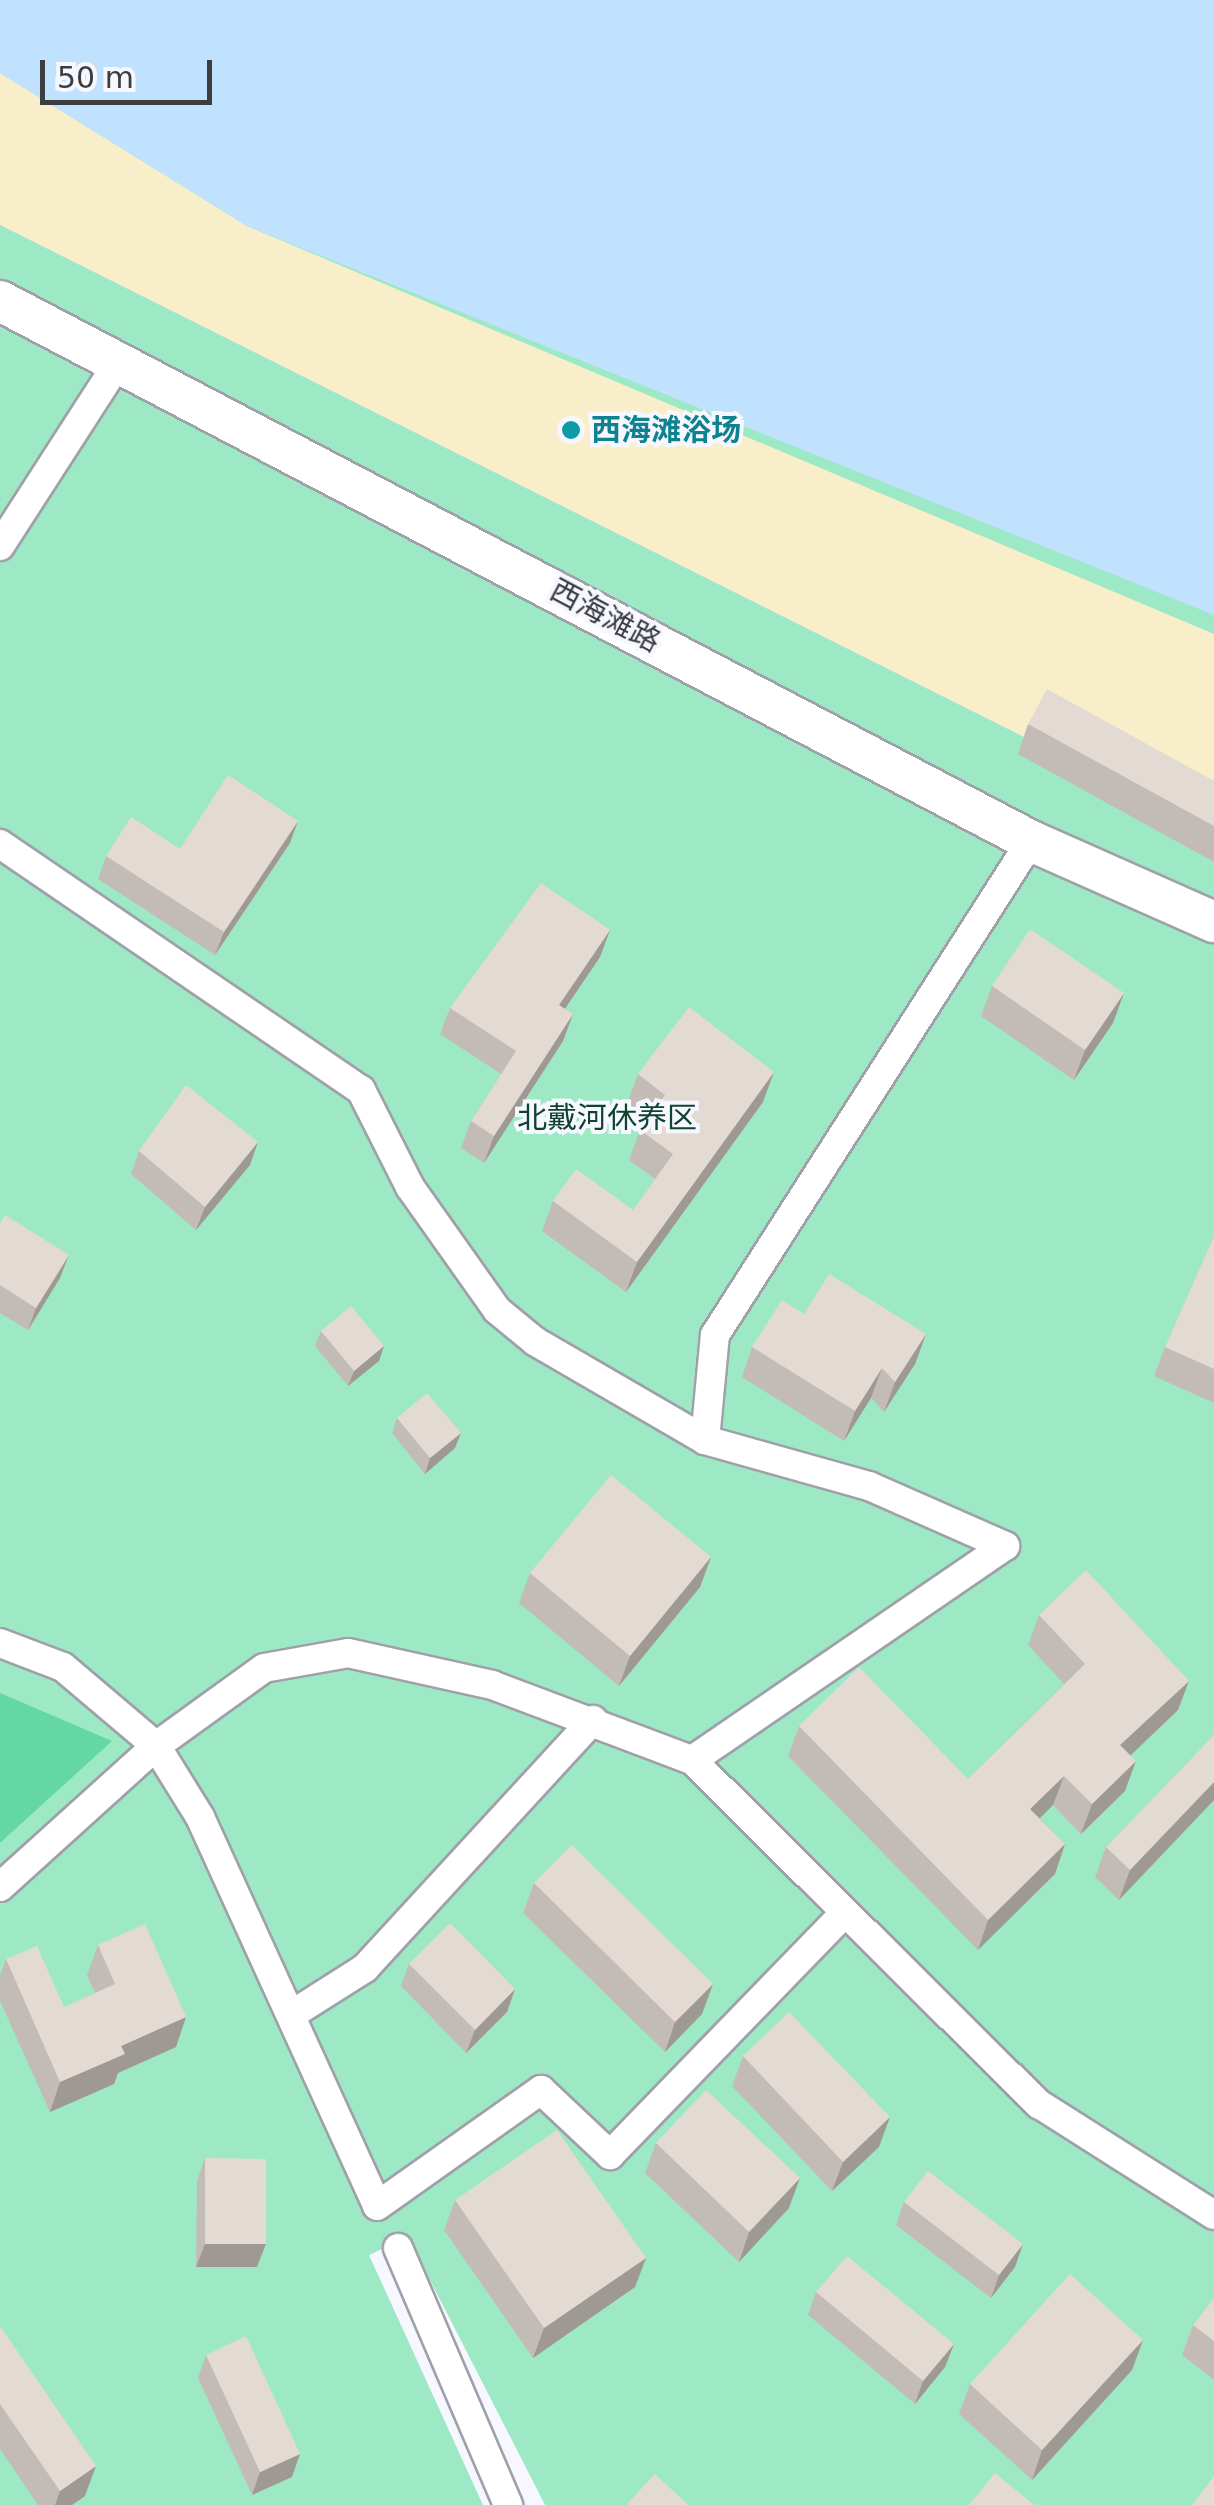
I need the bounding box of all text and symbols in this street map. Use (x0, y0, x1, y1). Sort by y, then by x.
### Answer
scale bar (45, 40, 218, 102)
text: 50 m (57, 60, 134, 95)
place label: 西海滩浴场 (591, 412, 741, 448)
marker: 西海滩浴场 (560, 419, 582, 441)
street label: 西海滩路 (544, 572, 666, 660)
park label: 北戴河休养区 (517, 1100, 697, 1136)

